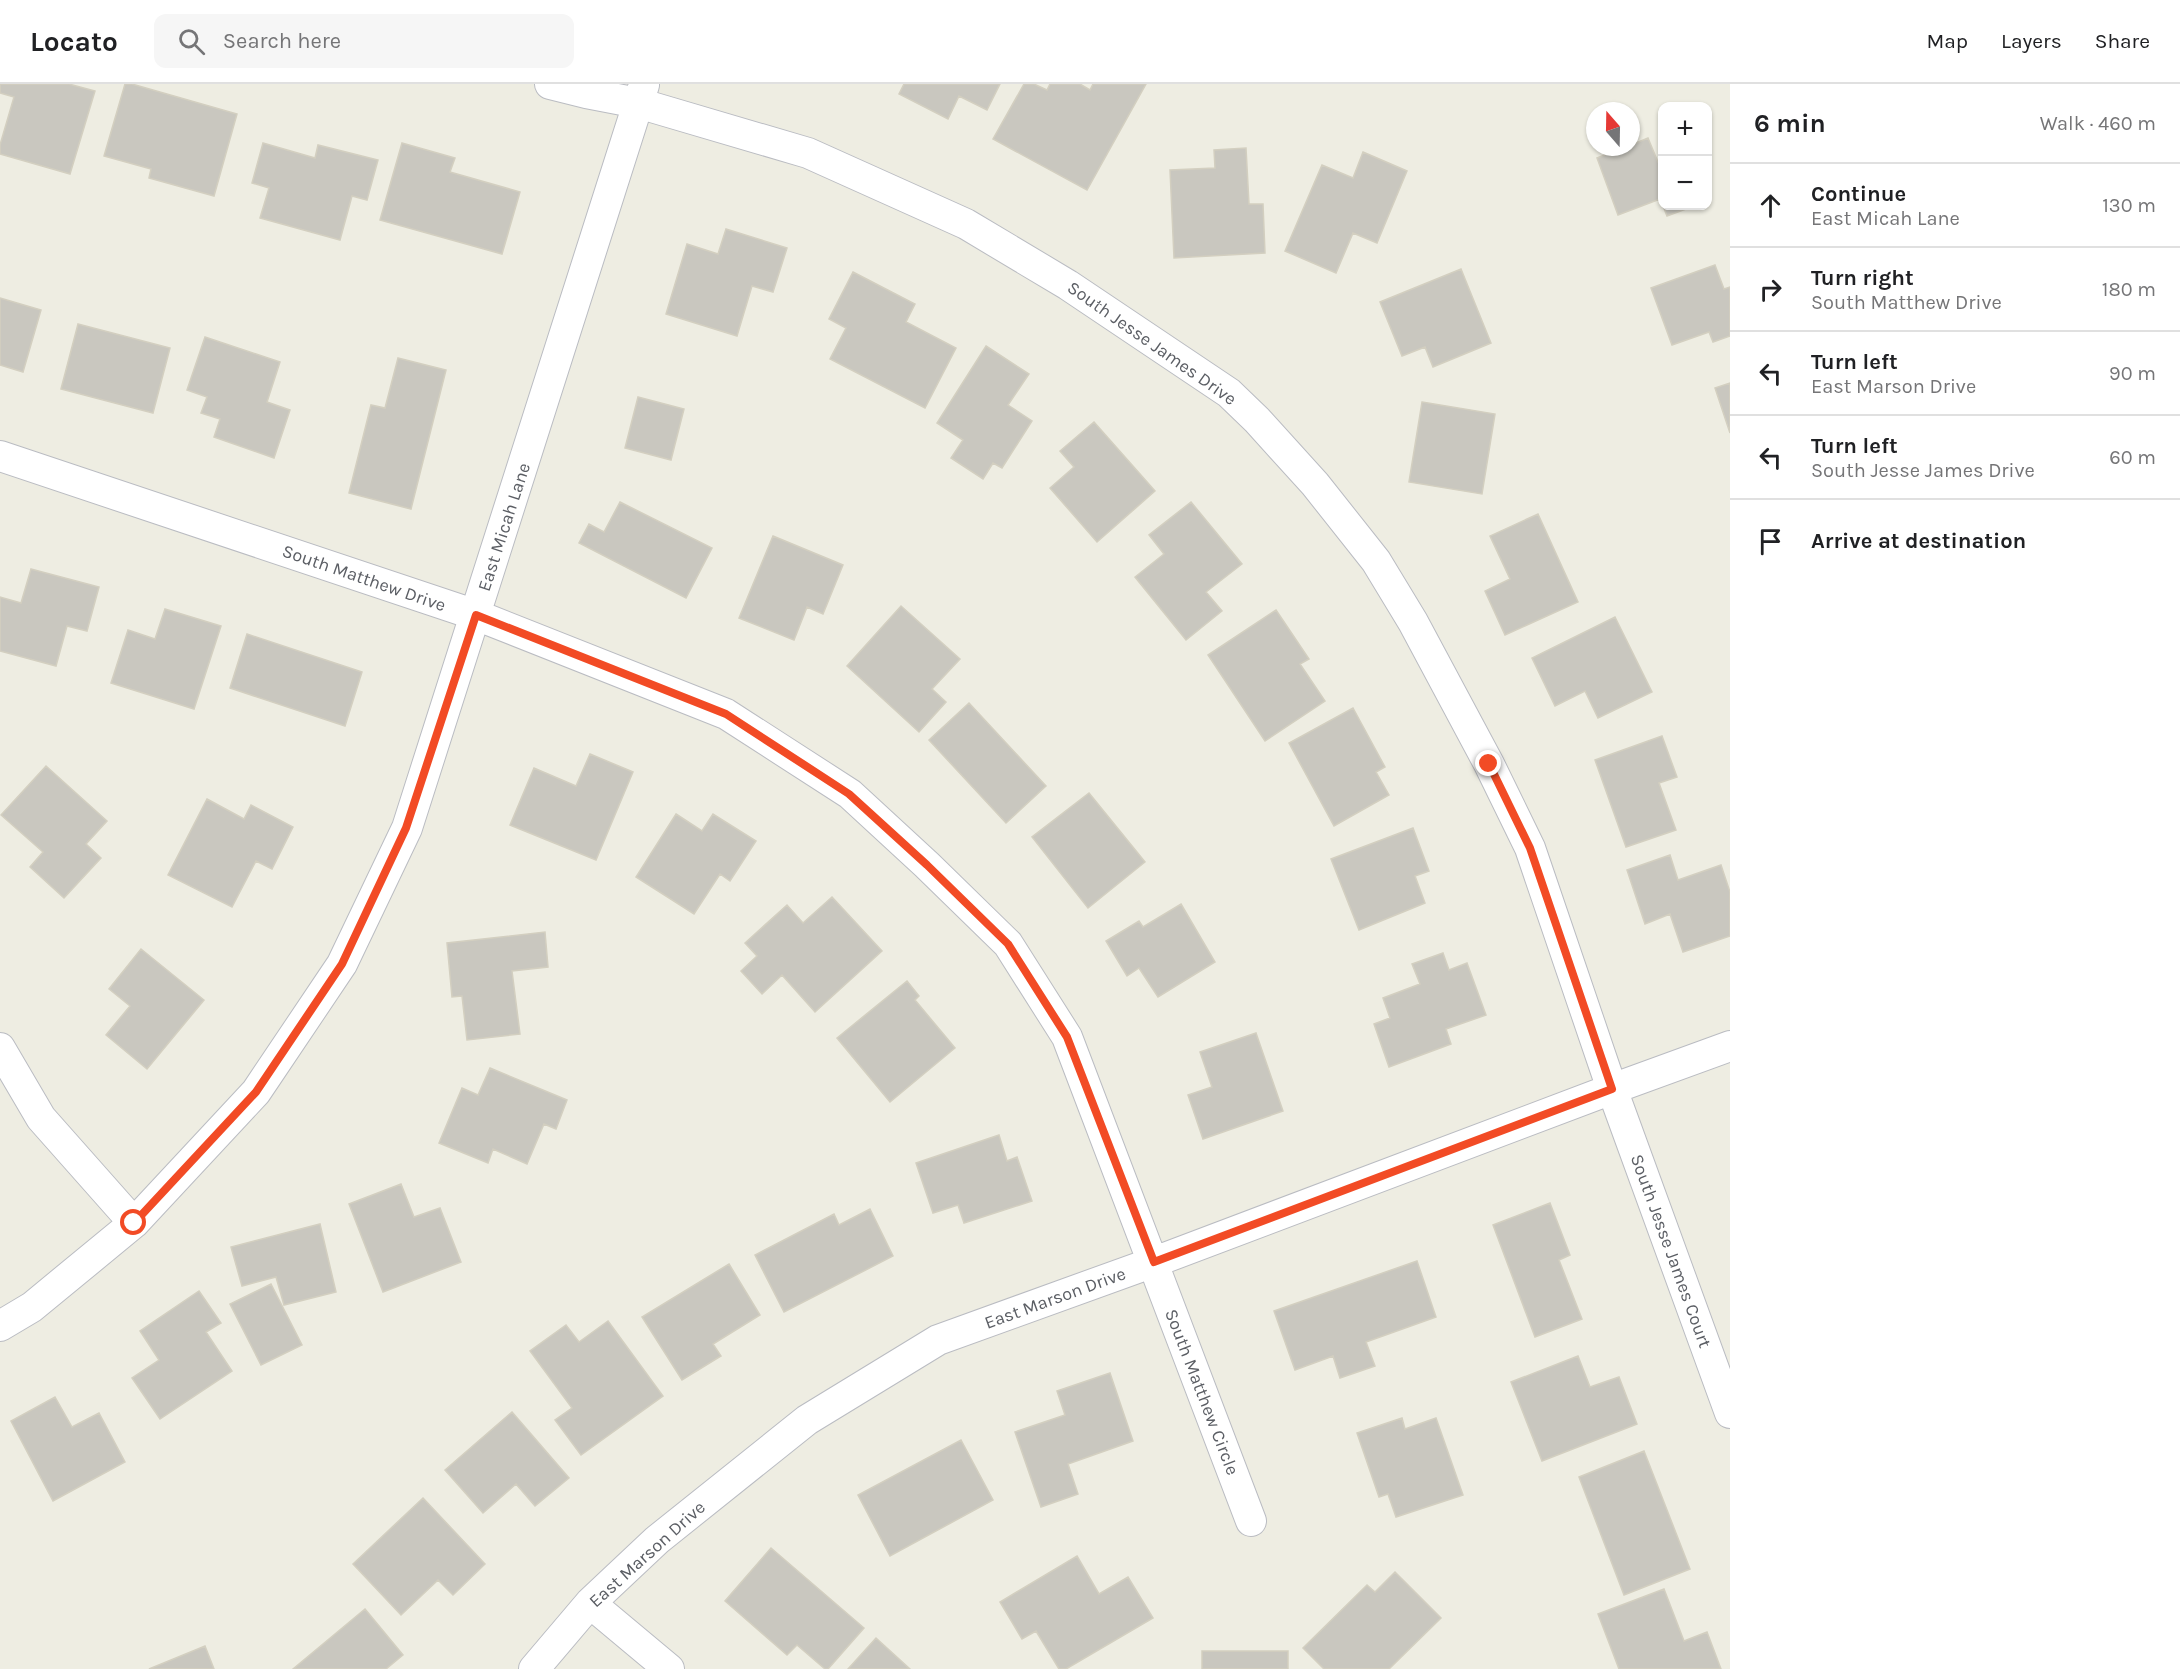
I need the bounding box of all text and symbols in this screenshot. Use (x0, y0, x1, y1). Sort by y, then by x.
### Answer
search box (154, 14, 574, 68)
text: Locato (30, 25, 118, 58)
icon: search (175, 25, 208, 58)
text: Search here (223, 28, 341, 54)
text: Map (1926, 29, 1968, 53)
text: Layers (2001, 29, 2062, 53)
text: Share (2095, 29, 2150, 53)
north arrow (1586, 102, 1640, 156)
map controls (1658, 102, 1712, 210)
button: + (1658, 102, 1712, 156)
text: 6 min (1754, 108, 1826, 139)
text: Walk · 460 m (2040, 112, 2156, 135)
button: − (1658, 156, 1712, 210)
text: Continue (1811, 181, 1906, 207)
icon: ahead (1754, 189, 1787, 222)
text: 130 m (2102, 194, 2156, 217)
text: East Micah Lane (1811, 207, 1960, 230)
text: Turn right (1811, 265, 1914, 291)
icon: right (1754, 273, 1787, 306)
street label: South Jesse James Drive (1063, 276, 1241, 410)
text: 180 m (2102, 278, 2156, 301)
text: South Matthew Drive (1811, 291, 2002, 314)
text: Turn left (1811, 349, 1898, 375)
icon: left (1754, 357, 1787, 390)
text: 90 m (2109, 362, 2156, 385)
text: East Marson Drive (1811, 375, 1976, 398)
text: Turn left (1811, 433, 1898, 459)
icon: left (1754, 441, 1787, 474)
text: 60 m (2109, 446, 2156, 469)
text: South Jesse James Drive (1811, 459, 2035, 482)
street label: East Micah Lane (473, 460, 535, 594)
icon: arrive (1754, 525, 1787, 558)
text: Arrive at destination (1811, 528, 2026, 554)
street label: South Matthew Drive (279, 540, 449, 616)
route end (1475, 750, 1501, 776)
street label: South Jesse James Court (1626, 1151, 1716, 1351)
route start (120, 1209, 146, 1235)
street label: East Marson Drive (981, 1262, 1129, 1334)
street label: South Matthew Circle (1160, 1306, 1244, 1478)
street label: East Marson Drive (584, 1496, 710, 1612)

